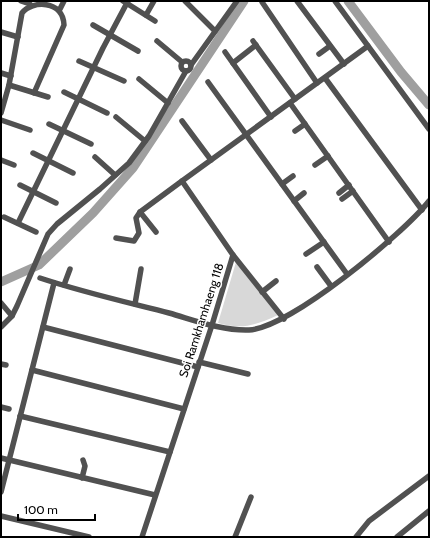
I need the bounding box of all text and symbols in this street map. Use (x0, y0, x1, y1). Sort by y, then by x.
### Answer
street label: Soi Ramkhamhaeng 118 (175, 261, 227, 379)
scale bar (18, 496, 95, 522)
text: 100 m (24, 502, 58, 517)

